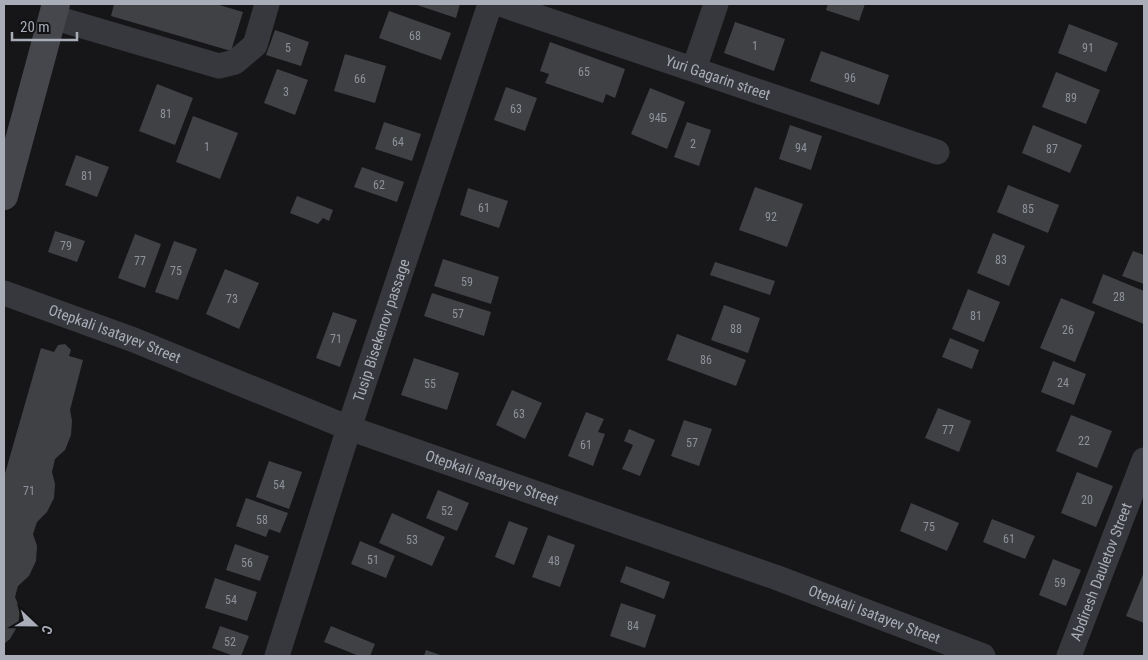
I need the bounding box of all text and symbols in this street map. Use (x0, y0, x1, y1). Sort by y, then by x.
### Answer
scale bar (12, 10, 78, 42)
text: 20 m (20, 18, 50, 36)
house number: 68 (409, 29, 421, 43)
house number: 1 (752, 39, 758, 53)
house number: 5 (285, 41, 291, 55)
house number: 91 (1082, 41, 1094, 55)
street label: Yuri Gagarin street (663, 52, 773, 104)
house number: 65 (578, 65, 590, 79)
house number: 96 (844, 71, 856, 85)
house number: 66 (354, 72, 366, 86)
house number: 3 (283, 85, 289, 99)
house number: 89 (1065, 91, 1077, 105)
house number: 63 (510, 102, 522, 116)
house number: 81 (160, 107, 172, 121)
house number: 94Б (649, 111, 668, 125)
house number: 64 (392, 135, 404, 149)
house number: 2 (690, 137, 696, 151)
house number: 1 (204, 140, 210, 154)
house number: 94 (795, 141, 807, 155)
house number: 87 (1046, 142, 1058, 156)
house number: 81 (81, 169, 93, 183)
house number: 62 (373, 178, 385, 192)
house number: 61 (478, 201, 490, 215)
house number: 85 (1022, 202, 1034, 216)
house number: 92 (765, 210, 777, 224)
house number: 79 (60, 239, 72, 253)
house number: 83 (995, 253, 1007, 267)
house number: 77 (134, 254, 146, 268)
street label: Tusip Bisekenov passage (349, 257, 414, 404)
house number: 75 (170, 264, 182, 278)
house number: 59 (461, 275, 473, 289)
house number: 28 (1113, 290, 1125, 304)
house number: 73 (226, 292, 238, 306)
street label: Otepkali Isatayev Street (46, 301, 183, 367)
house number: 57 (452, 307, 464, 321)
house number: 81 (970, 309, 982, 323)
house number: 88 (730, 322, 742, 336)
house number: 26 (1062, 323, 1074, 337)
house number: 71 (330, 332, 342, 346)
house number: 86 (700, 353, 712, 367)
house number: 24 (1057, 376, 1069, 390)
house number: 55 (424, 377, 436, 391)
house number: 63 (513, 407, 525, 421)
house number: 77 (942, 423, 954, 437)
house number: 22 (1078, 434, 1090, 448)
house number: 57 (686, 436, 698, 450)
house number: 61 (580, 438, 592, 452)
street label: Otepkali Isatayev Street (423, 446, 561, 510)
house number: 54 (273, 478, 285, 492)
house number: 71 (23, 484, 35, 498)
house number: 20 (1081, 493, 1093, 507)
street label: Abdiresh Dauletov Street (1067, 500, 1136, 643)
house number: 52 (441, 504, 453, 518)
house number: 58 (256, 513, 268, 527)
house number: 75 (923, 520, 935, 534)
house number: 61 (1003, 532, 1015, 546)
house number: 53 (406, 533, 418, 547)
house number: 51 (367, 553, 379, 567)
house number: 48 (548, 554, 560, 568)
house number: 56 (241, 556, 253, 570)
house number: 59 (1054, 576, 1066, 590)
street label: Otepkali Isatayev Street (806, 581, 943, 648)
house number: 54 (225, 593, 237, 607)
north arrow (10, 600, 60, 650)
house number: 84 (627, 619, 639, 633)
text: С (38, 623, 56, 637)
house number: 52 (224, 635, 236, 649)

